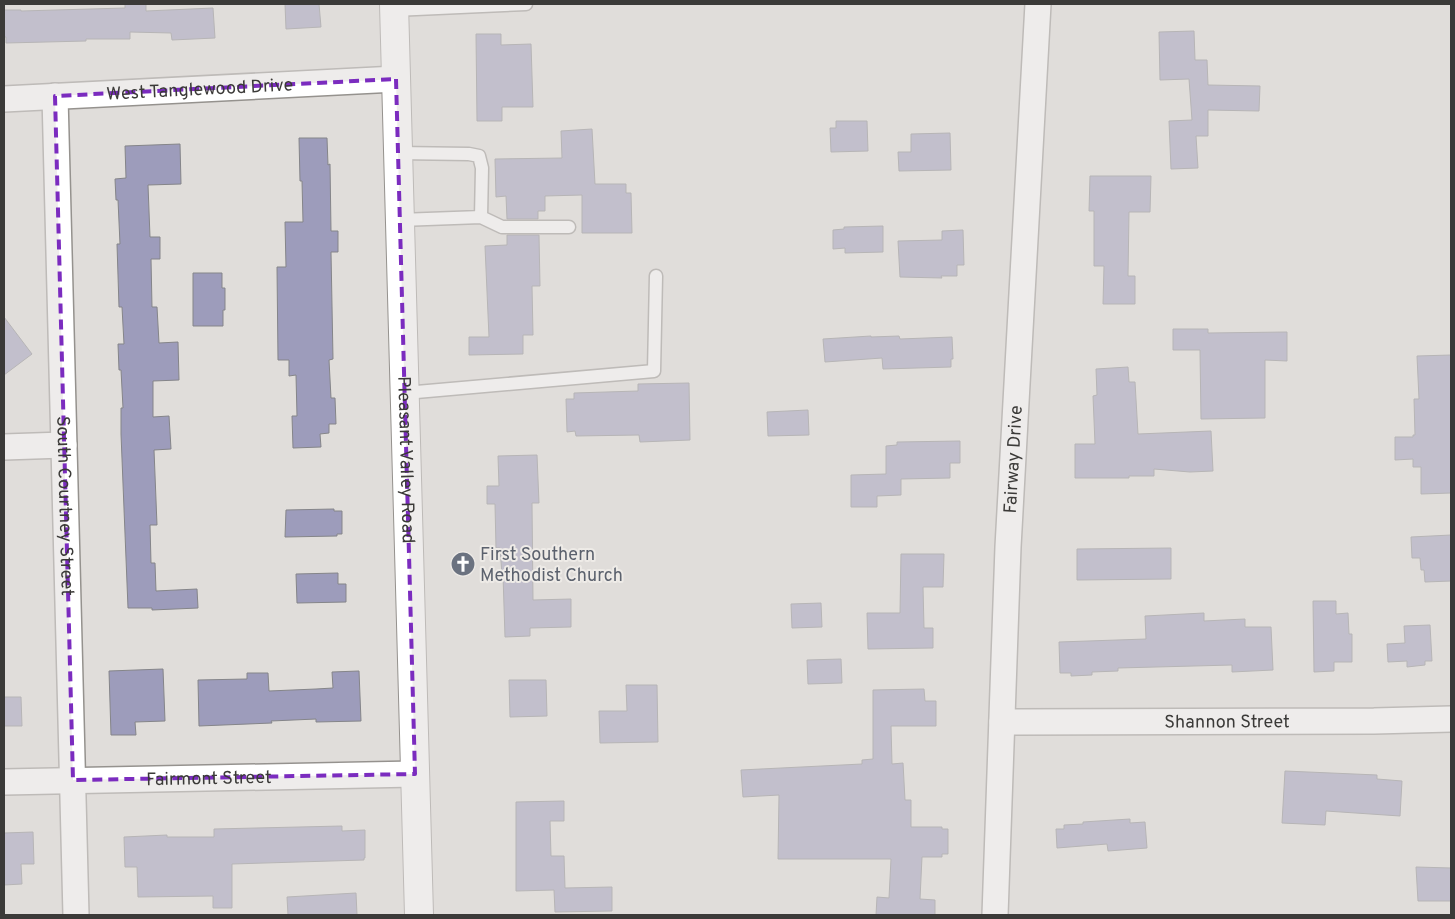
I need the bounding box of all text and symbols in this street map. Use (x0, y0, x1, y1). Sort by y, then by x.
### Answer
street label: West Tanglewood Drive (106, 74, 294, 107)
street label: Pleasant Valley Road (391, 376, 419, 544)
street label: Fairway Drive (1000, 405, 1029, 514)
street label: South Courtney Street (50, 416, 78, 596)
place label: First Southern Methodist Church (480, 544, 623, 588)
church icon: First Southern Methodist Church (450, 551, 476, 577)
street label: Shannon Street (1164, 711, 1290, 735)
street label: Fairmont Street (146, 767, 272, 792)

